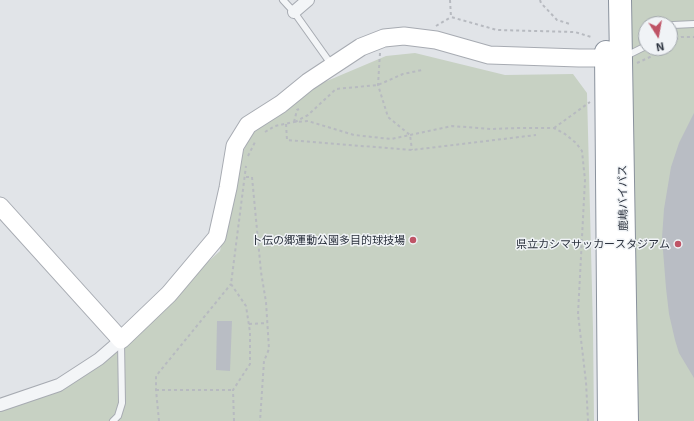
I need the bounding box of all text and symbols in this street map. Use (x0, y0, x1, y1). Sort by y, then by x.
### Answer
north arrow (638, 16, 678, 56)
text: N (655, 40, 665, 54)
street label: 鹿嶋バイパス (616, 165, 630, 231)
place label: 卜伝の郷運動公園多目的球技場 (251, 233, 405, 247)
marker: 卜伝の郷運動公園多目的球技場 (408, 235, 418, 245)
place label: 県立カシマサッカースタジアム (516, 237, 670, 251)
marker: 県立カシマサッカースタジアム (673, 239, 683, 249)

